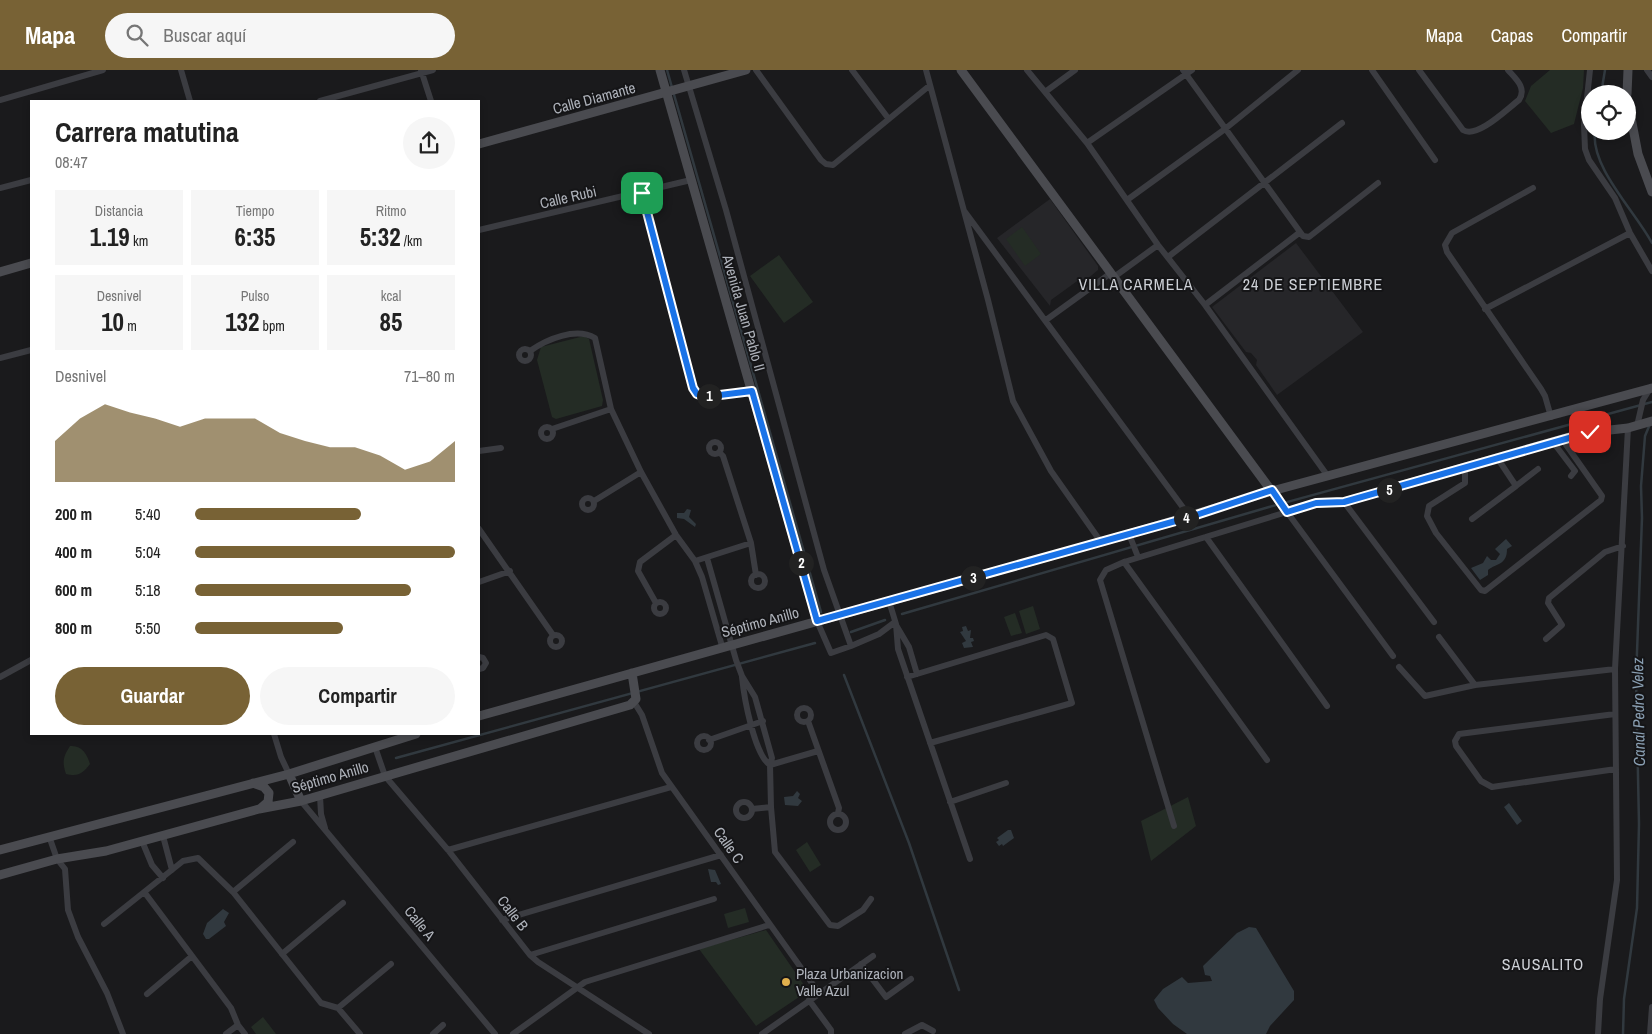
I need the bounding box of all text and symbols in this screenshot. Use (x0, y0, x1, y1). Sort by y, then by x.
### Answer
search box (105, 13, 455, 58)
text: Mapa (25, 19, 75, 51)
icon: search (123, 21, 151, 49)
text: Buscar aquí (163, 22, 246, 48)
text: Mapa (1426, 23, 1463, 48)
text: Capas (1491, 23, 1533, 48)
text: Compartir (1561, 23, 1627, 48)
street label: Calle Diamante (550, 77, 638, 119)
map controls (1581, 85, 1636, 140)
button: locate (1581, 85, 1636, 140)
text: Carrera matutina (55, 113, 239, 151)
button: share (403, 117, 455, 169)
text: 08:47 (55, 151, 88, 173)
pin (621, 172, 663, 214)
icon: arrive (628, 179, 656, 207)
street label: Calle Rubi (538, 180, 598, 214)
text: Distancia (95, 202, 143, 220)
text: Tiempo (236, 202, 274, 220)
text: Ritmo (376, 202, 406, 220)
text: 1.19 (90, 220, 130, 254)
text: 6:35 (234, 220, 276, 254)
text: 5:32 (360, 220, 401, 254)
text: km (130, 232, 148, 250)
text: /km (401, 232, 422, 250)
street label: Avenida Juan Pablo II (717, 251, 771, 374)
district label: VILLA CARMELA (1078, 273, 1194, 295)
district label: 24 DE SEPTIEMBRE (1243, 273, 1383, 295)
text: Desnivel (97, 287, 141, 305)
text: Pulso (241, 287, 269, 305)
text: kcal (381, 287, 401, 305)
text: 10 (101, 305, 124, 339)
text: 132 (225, 305, 259, 339)
text: 85 (380, 305, 402, 339)
text: m (124, 317, 137, 335)
text: bpm (259, 317, 285, 335)
text: Desnivel (55, 365, 106, 387)
text: 71–80 m (404, 365, 455, 387)
pin: 1 (696, 384, 722, 408)
text: 1 (706, 387, 713, 405)
pin (1569, 411, 1611, 453)
icon: check (1576, 418, 1604, 446)
pin: 5 (1376, 478, 1402, 502)
text: 5 (1386, 481, 1393, 499)
text: 200 m (55, 503, 92, 525)
text: 5:40 (135, 503, 161, 525)
pin: 4 (1174, 506, 1198, 530)
text: 4 (1183, 509, 1190, 527)
text: 400 m (55, 541, 92, 563)
text: 5:04 (135, 541, 161, 563)
pin: 2 (788, 550, 814, 576)
text: 2 (798, 554, 805, 572)
pin: 3 (960, 566, 986, 590)
text: 3 (970, 569, 977, 587)
text: 600 m (55, 579, 92, 601)
text: 5:18 (135, 579, 161, 601)
street label: Séptimo Anillo (719, 602, 801, 642)
text: 800 m (55, 617, 92, 639)
text: 5:50 (135, 617, 161, 639)
water label: Canal Pedro Velez (1626, 657, 1650, 766)
button: Guardar (55, 667, 250, 725)
button: Compartir (260, 667, 455, 725)
street label: Séptimo Anillo (289, 756, 371, 798)
street label: Calle C (709, 822, 749, 868)
street label: Calle B (493, 891, 533, 935)
street label: Calle A (400, 901, 441, 945)
district label: SAUSALITO (1502, 953, 1584, 975)
place label: Plaza Urbanizacion Valle Azul (796, 963, 903, 1001)
marker: Plaza Urbanizacion Valle Azul (780, 976, 792, 988)

